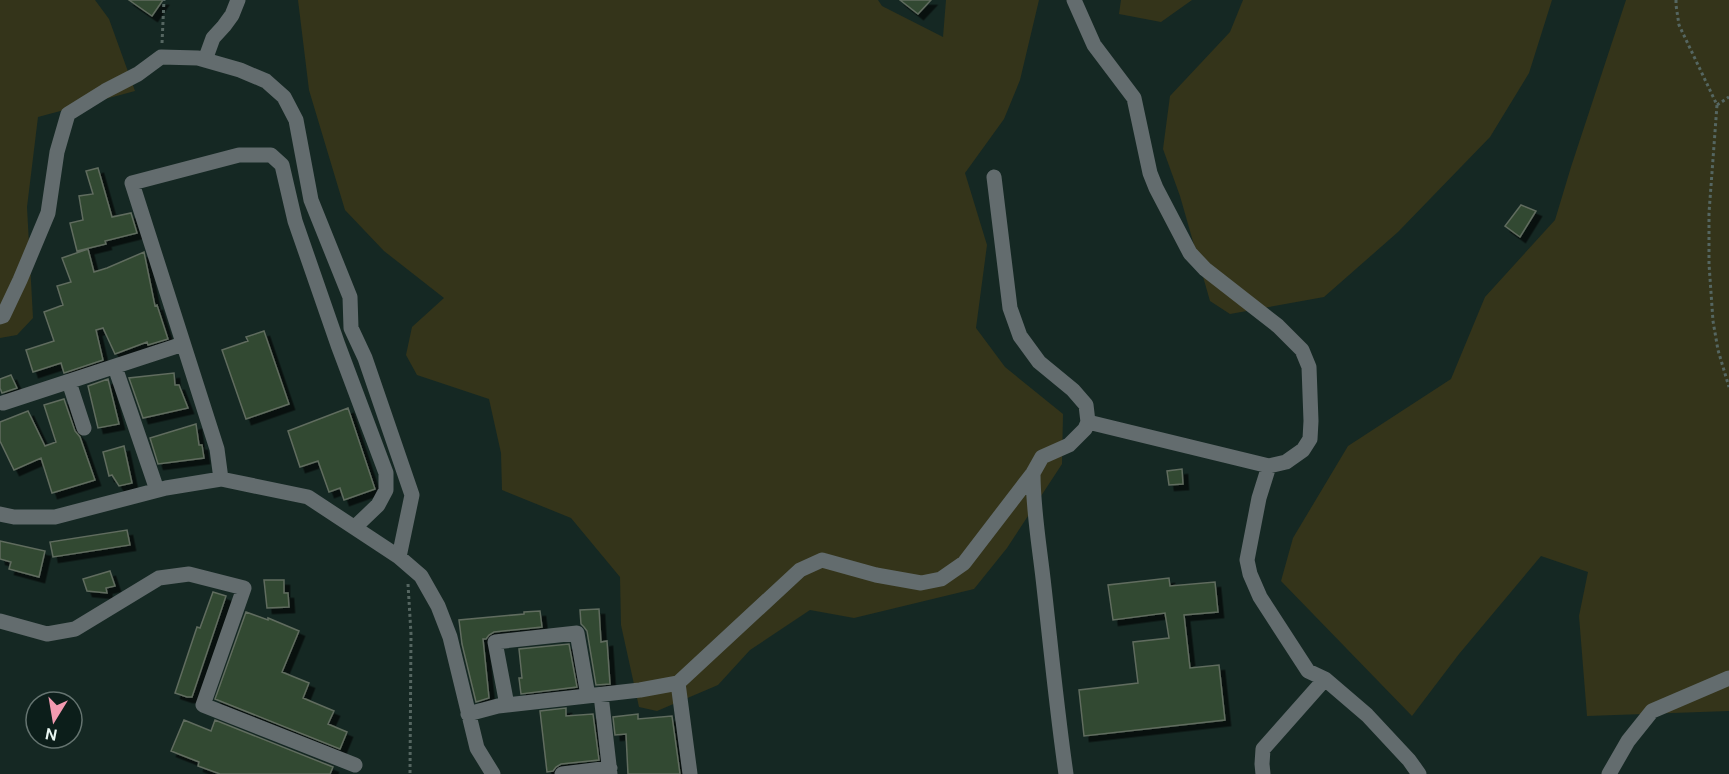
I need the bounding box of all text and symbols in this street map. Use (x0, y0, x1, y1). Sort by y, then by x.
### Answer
north arrow (24, 690, 84, 750)
text: N (44, 723, 59, 746)

